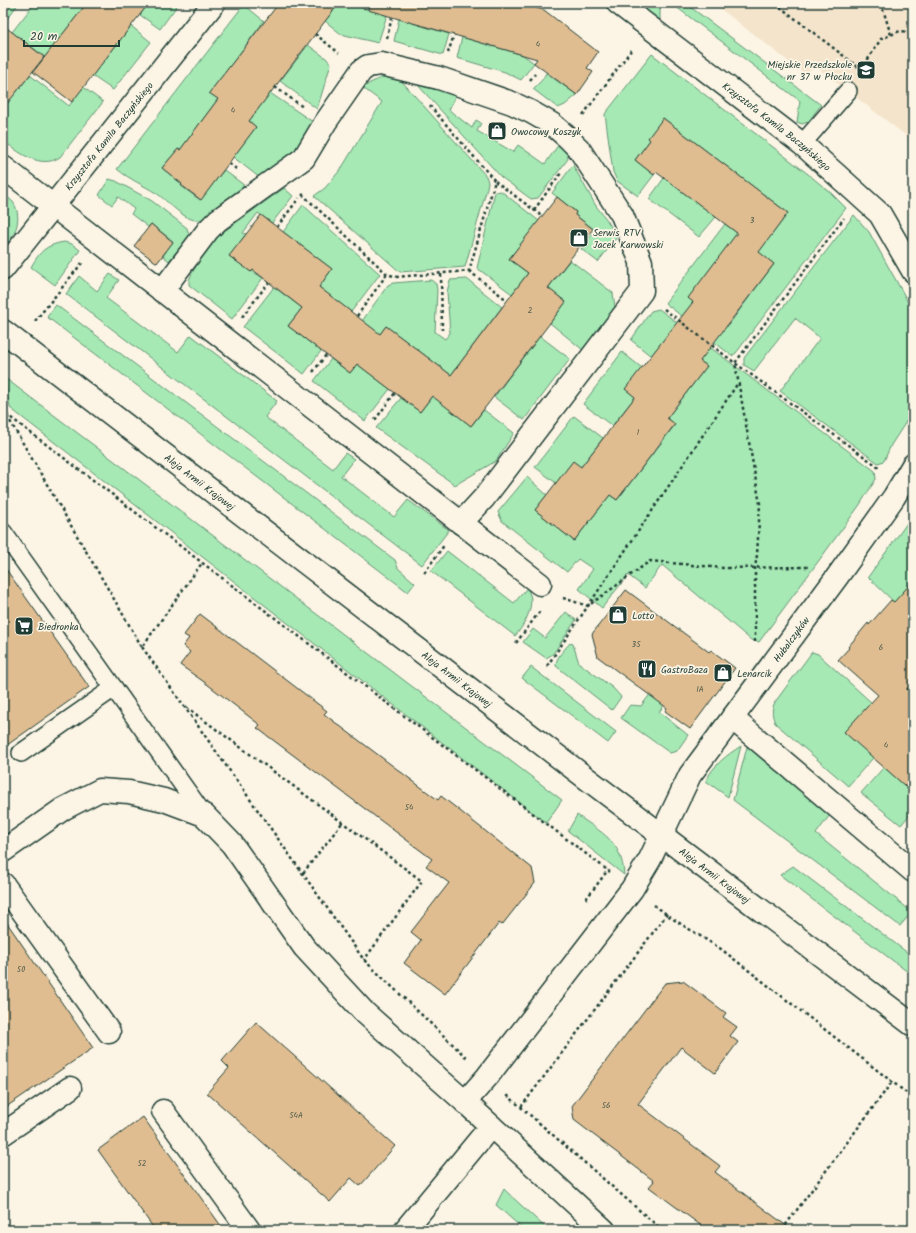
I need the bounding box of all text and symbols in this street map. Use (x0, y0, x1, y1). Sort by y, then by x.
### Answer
scale bar (24, 22, 119, 48)
text: 20 m (30, 27, 58, 46)
house number: 4 (536, 38, 541, 51)
place label: Miejskie Przedszkole nr 37 w Płocku (767, 57, 852, 85)
school or university icon: Miejskie Przedszkole nr 37 w Płocku (855, 59, 877, 81)
street label: Krzysztofa Kamila Baczyńskiego (61, 78, 158, 194)
street label: Krzysztofa Kamila Baczyńskiego (718, 79, 834, 175)
house number: 4 (231, 104, 236, 117)
shop icon: Owocowy Koszyk (486, 120, 508, 142)
place label: Owocowy Koszyk (511, 124, 582, 140)
house number: 3 (750, 214, 755, 227)
place label: Serwis RTV Jacek Karwowski (593, 225, 664, 253)
shop icon: Serwis RTV Jacek Karwowski (568, 227, 590, 249)
house number: 2 (528, 304, 533, 317)
house number: 1 (637, 426, 640, 439)
street label: Aleja Armii Krajowej (161, 450, 238, 515)
shop icon: Lotto (607, 604, 629, 626)
place label: Lotto (632, 608, 655, 624)
street label: Hubalczyków (769, 613, 814, 666)
supermarket icon: Biedronka (13, 615, 35, 637)
place label: Biedronka (38, 619, 79, 635)
house number: 35 (632, 638, 641, 651)
house number: 6 (879, 641, 883, 654)
street label: Aleja Armii Krajowej (418, 648, 495, 712)
restaurant icon: GastroBaza (636, 658, 658, 680)
place label: GastroBaza (661, 662, 708, 678)
shop icon: Lenarcik (712, 662, 734, 684)
place label: Lenarcik (737, 666, 772, 682)
house number: 1A (696, 683, 704, 696)
house number: 4 (884, 739, 889, 752)
house number: 54 (405, 801, 414, 814)
street label: Aleja Armii Krajowej (675, 844, 753, 908)
house number: 50 (17, 963, 25, 976)
house number: 56 (602, 1099, 610, 1112)
house number: 54A (289, 1109, 303, 1122)
house number: 52 (138, 1157, 147, 1170)

